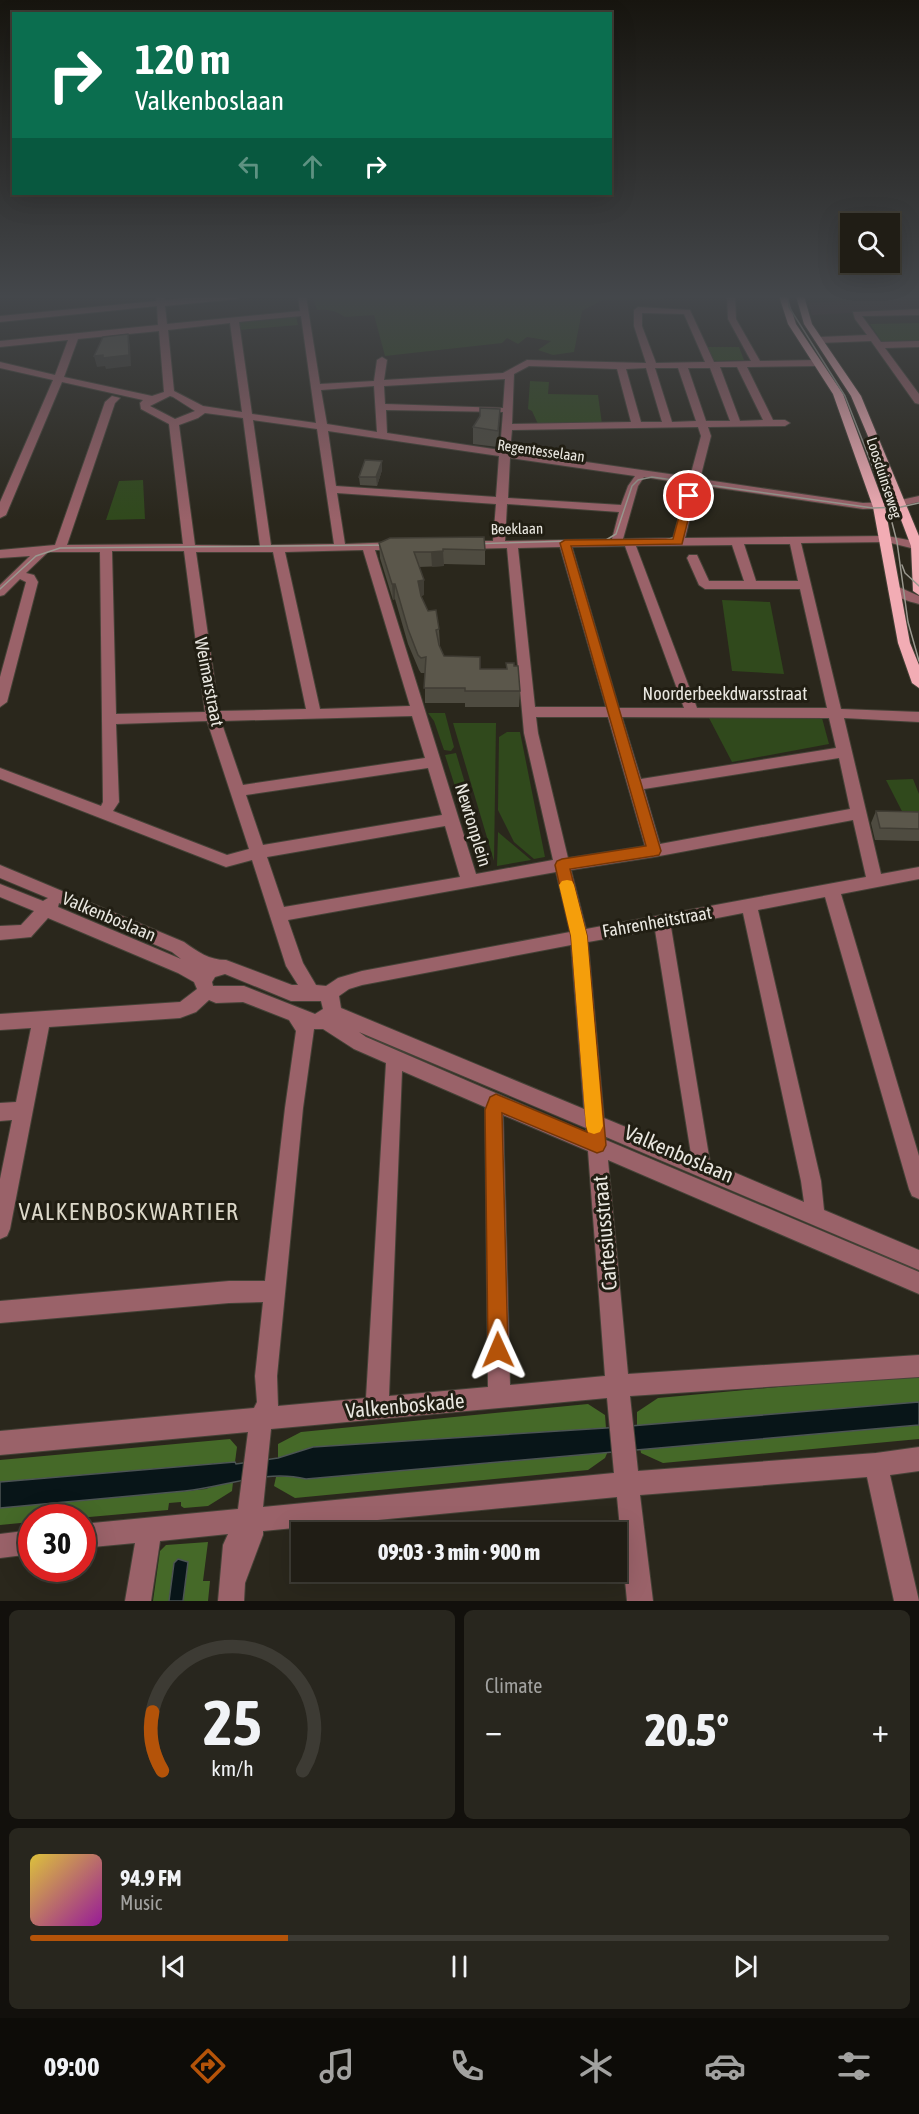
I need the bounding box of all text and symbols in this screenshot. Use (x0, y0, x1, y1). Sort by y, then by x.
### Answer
text: 120 m (135, 35, 230, 83)
icon: right (36, 36, 114, 114)
text: Valkenboslaan (135, 85, 284, 116)
icon: left (233, 150, 266, 183)
icon: ahead (296, 150, 329, 183)
icon: right (359, 150, 392, 183)
map controls (840, 213, 900, 273)
button: search (840, 213, 900, 273)
street label: Loosduinseweg (863, 435, 906, 521)
street label: Regentesselaan (496, 436, 586, 465)
pin (663, 470, 714, 521)
icon: arrive (672, 479, 705, 512)
street label: Beeklaan (491, 520, 543, 537)
street label: Weimarstraat (191, 636, 228, 728)
street label: Noorderbeekdwarsstraat (643, 683, 807, 704)
street label: Newtonplein (451, 781, 496, 869)
street label: Valkenboslaan (59, 887, 159, 946)
street label: Fahrenheitstraat (601, 902, 713, 941)
street label: Valkenboslaan (621, 1119, 737, 1187)
street label: Cartesiusstraat (587, 1175, 621, 1292)
district label: VALKENBOSKWARTIER (19, 1198, 239, 1225)
position arrow (466, 1318, 530, 1382)
street label: Valkenboskade (344, 1388, 465, 1422)
speed limit sign: 30 (18, 1504, 96, 1582)
text: 09:03 · 3 min · 900 m (378, 1539, 540, 1565)
text: Climate (485, 1674, 542, 1697)
text: 25 (203, 1687, 261, 1758)
text: 20.5° (645, 1704, 729, 1756)
text: − (485, 1711, 502, 1749)
text: + (872, 1711, 889, 1749)
text: km/h (211, 1757, 253, 1782)
text: 94.9 FM (120, 1865, 182, 1891)
text: Music (120, 1891, 162, 1914)
icon: previous (157, 1950, 190, 1983)
icon: pause (443, 1950, 476, 1983)
icon: next (729, 1950, 762, 1983)
icon: directions (187, 2045, 229, 2087)
icon: music (316, 2045, 358, 2087)
icon: phone (446, 2045, 488, 2087)
icon: climate (575, 2045, 617, 2087)
icon: car (704, 2045, 746, 2087)
icon: filters (833, 2045, 875, 2087)
text: 09:00 (44, 2051, 100, 2082)

